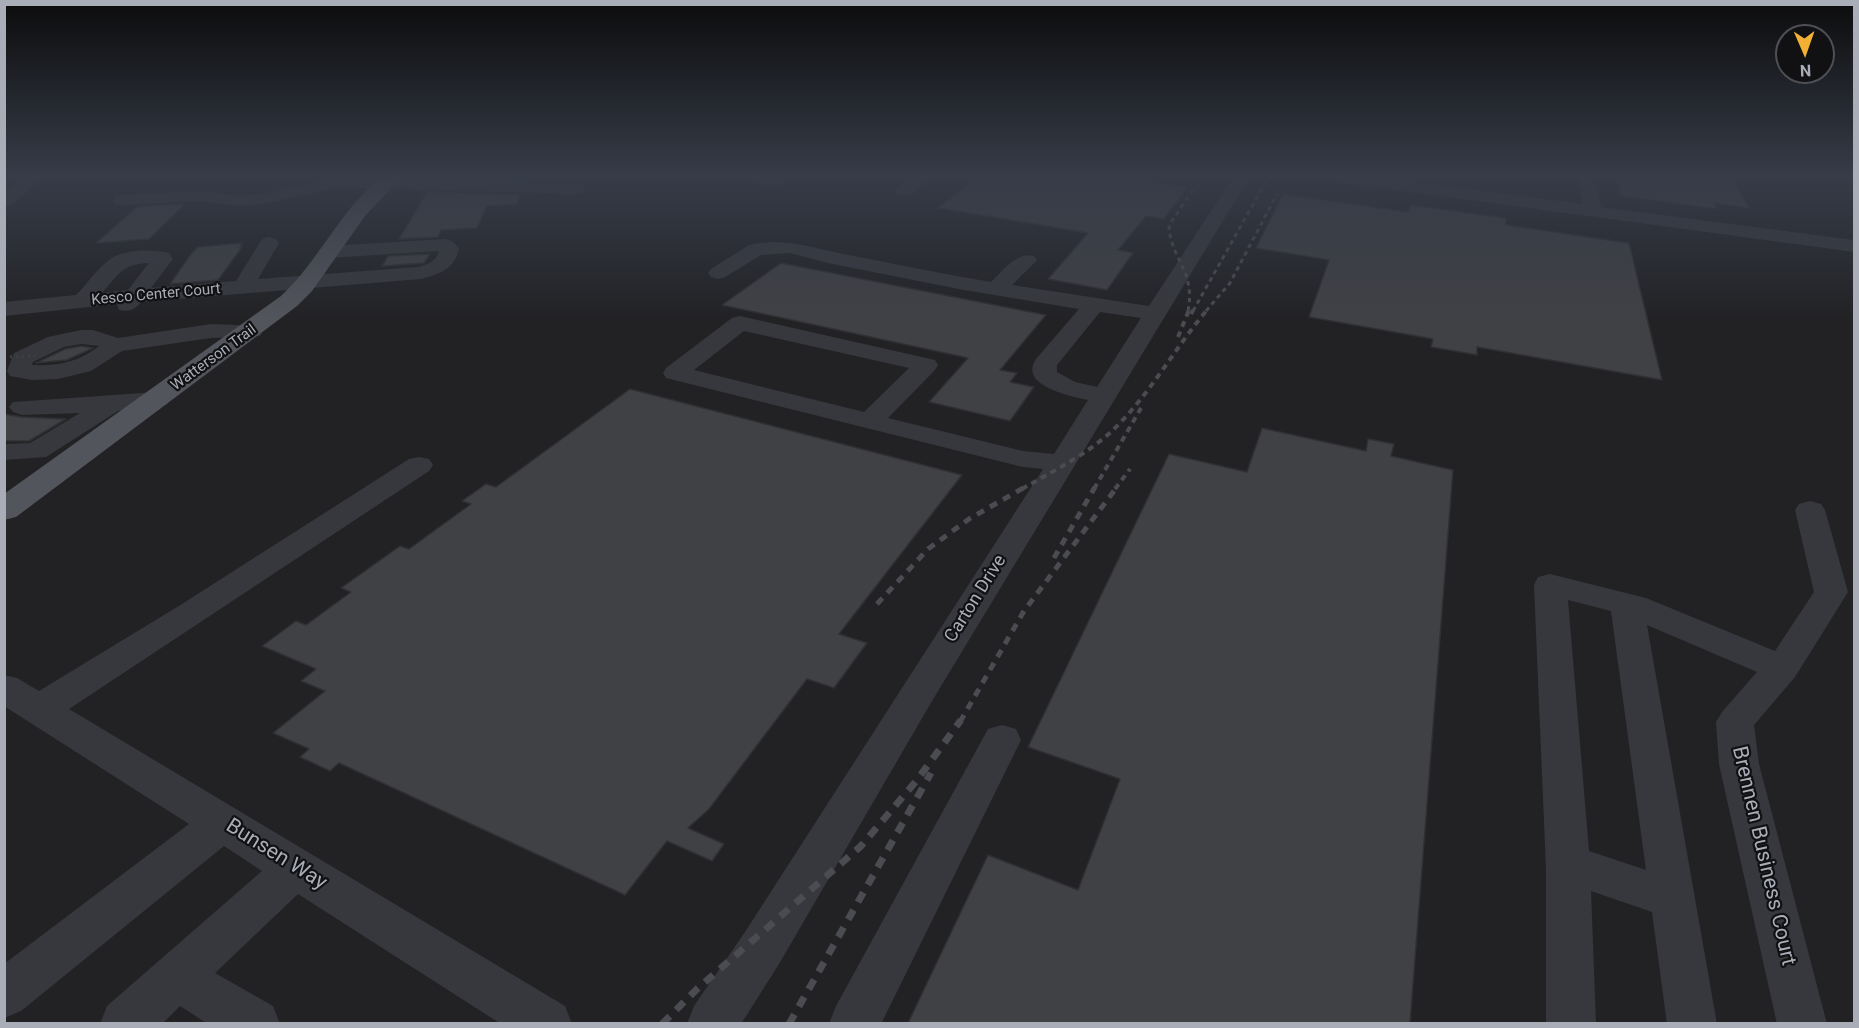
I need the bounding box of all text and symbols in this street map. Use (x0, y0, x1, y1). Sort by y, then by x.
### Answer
north arrow (1775, 24, 1835, 84)
text: N (1800, 61, 1812, 80)
street label: Kesco Center Court (91, 280, 221, 310)
street label: Watterson Trail (168, 321, 260, 395)
street label: Carton Drive (941, 551, 1011, 647)
street label: Brennen Business Court (1726, 744, 1800, 968)
street label: Bunsen Way (221, 814, 331, 896)

